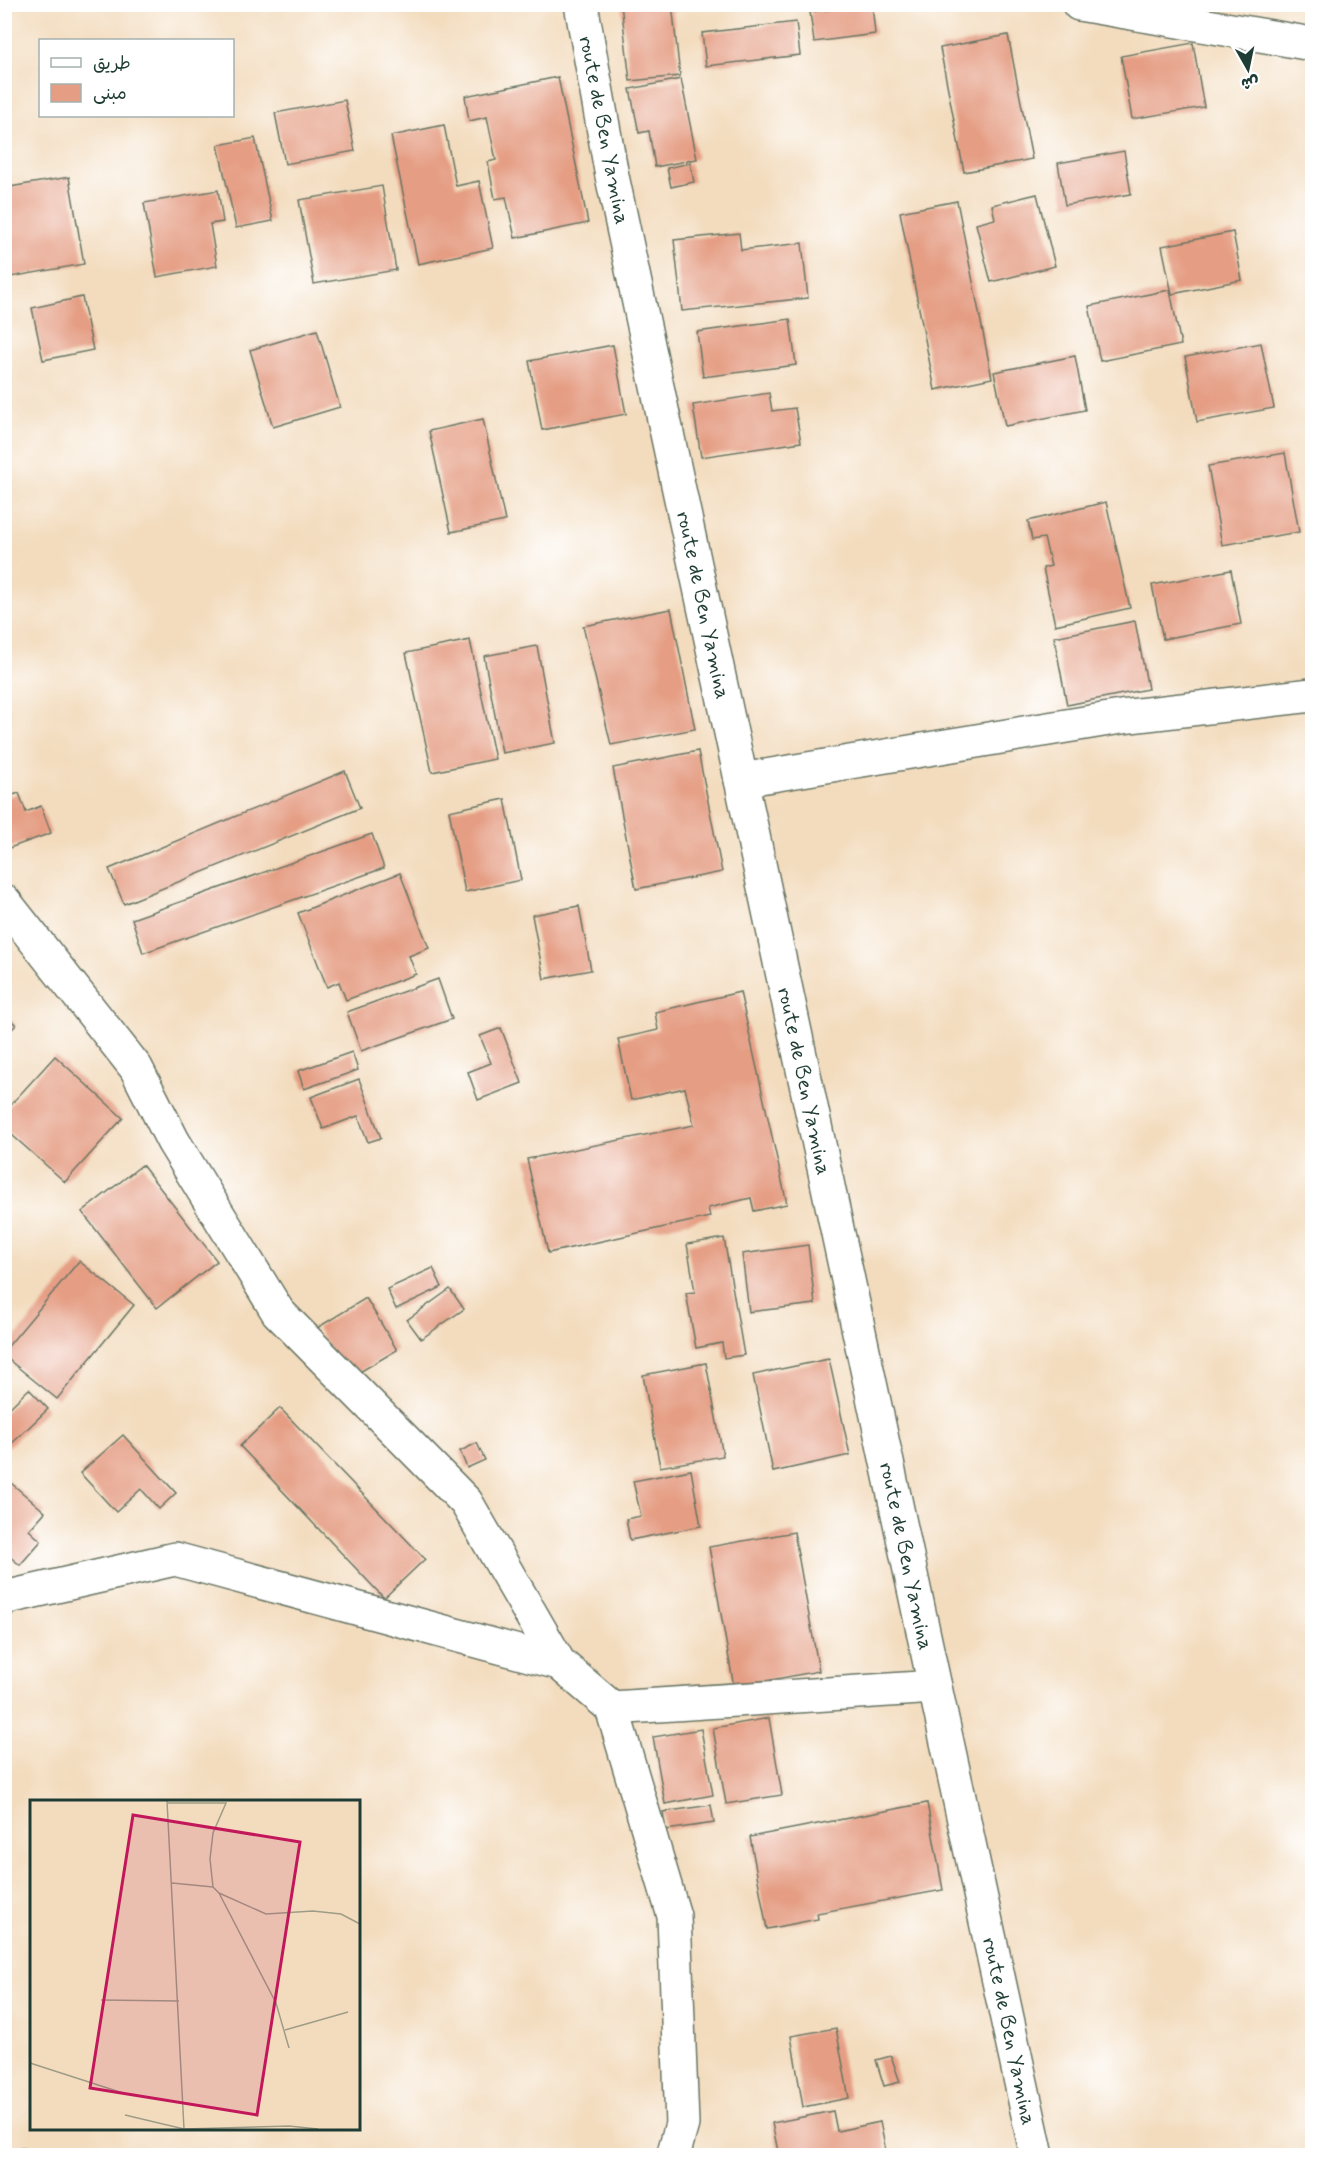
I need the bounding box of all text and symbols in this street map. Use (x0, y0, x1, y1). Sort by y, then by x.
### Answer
street label: route de Ben Yamina (572, 34, 636, 227)
legend (39, 39, 234, 117)
north arrow (1218, 39, 1278, 99)
text: طريق (93, 52, 131, 76)
text: ش (1240, 71, 1260, 94)
text: مبنى (93, 82, 127, 106)
street label: route de Ben Yamina (669, 509, 737, 702)
street label: route de Ben Yamina (770, 985, 838, 1178)
street label: route de Ben Yamina (872, 1460, 940, 1653)
inset map (30, 1800, 360, 2130)
street label: route de Ben Yamina (975, 1935, 1043, 2128)

